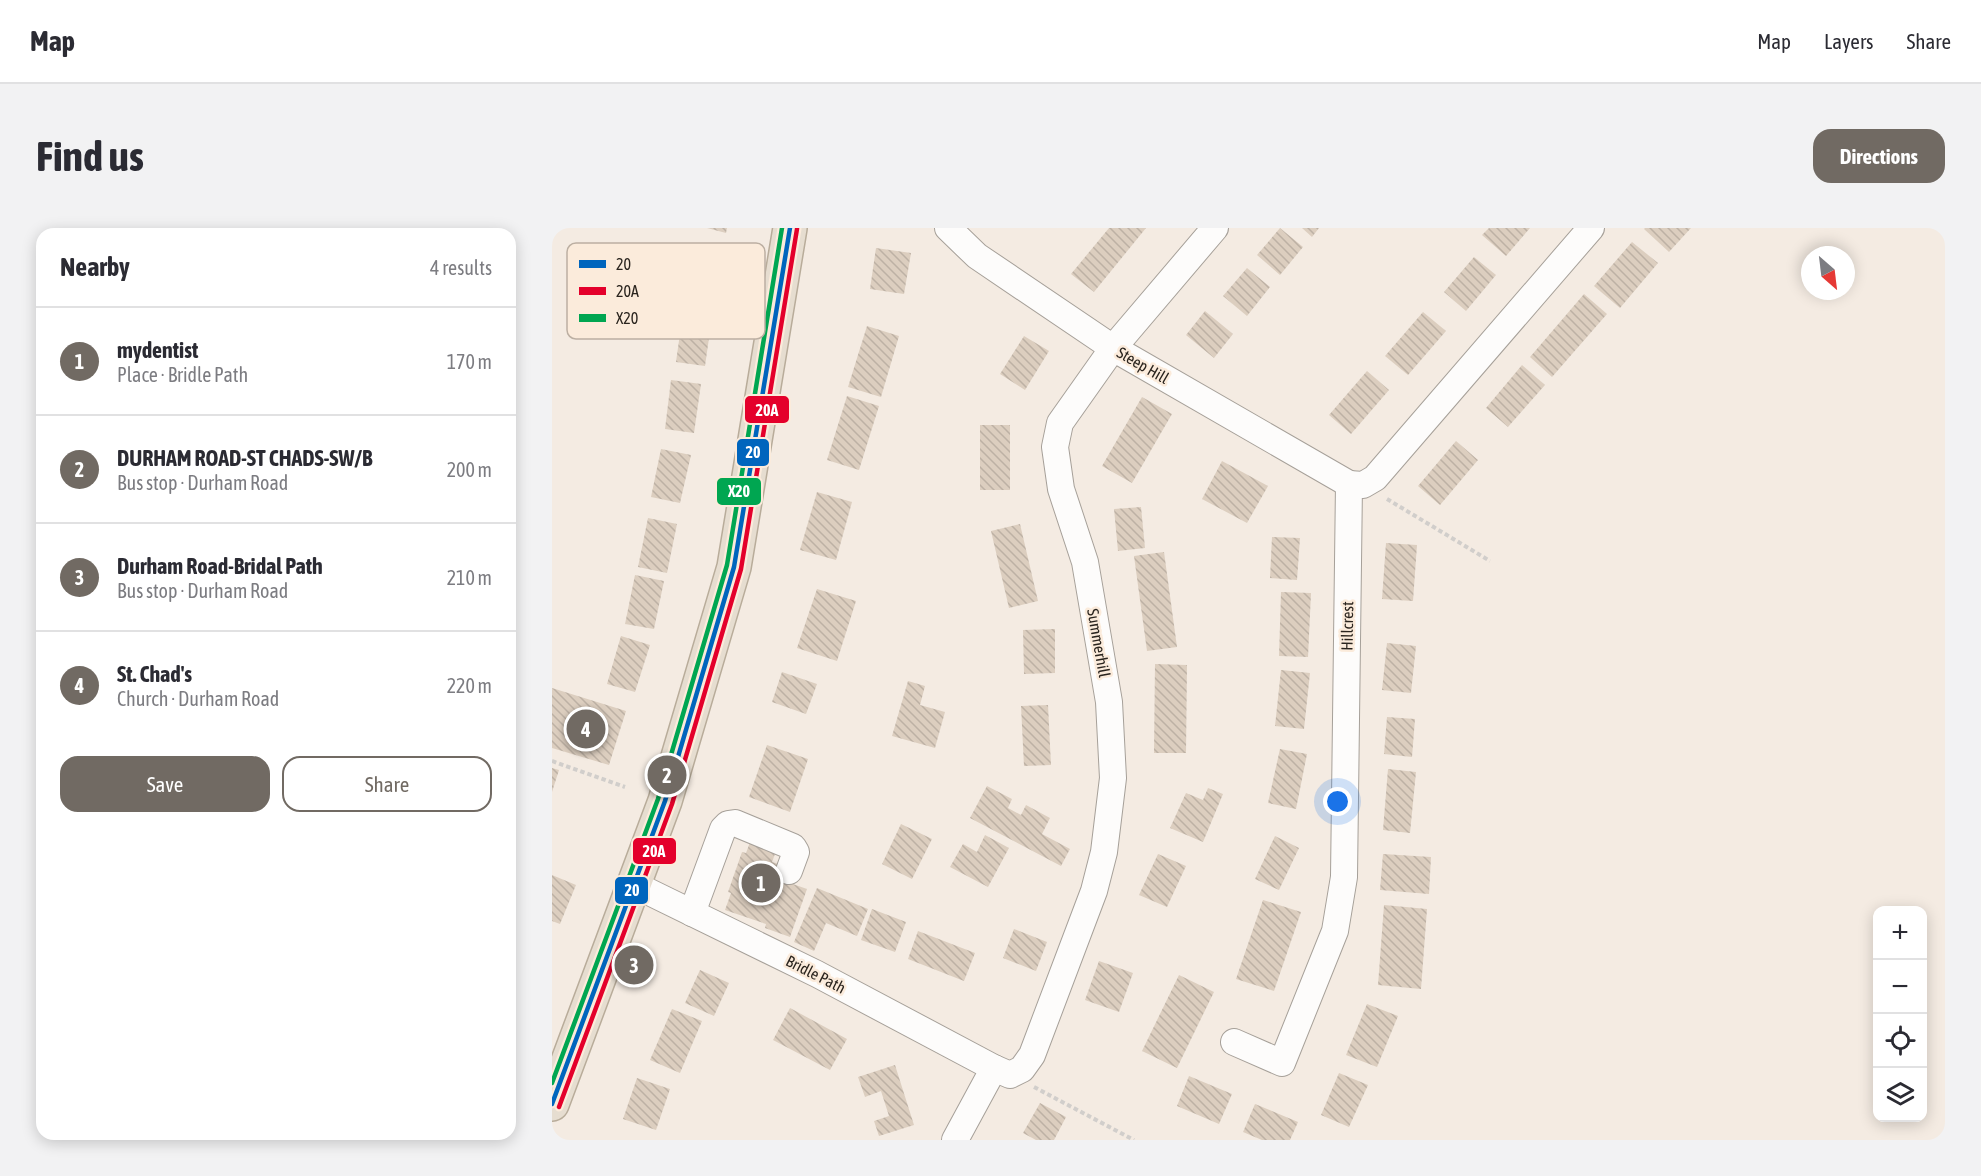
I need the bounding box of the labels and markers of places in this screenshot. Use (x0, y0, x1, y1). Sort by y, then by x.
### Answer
pin: 4 (567, 706, 606, 752)
pin: 2 (648, 752, 686, 798)
pin: 1 (742, 860, 780, 906)
pin: 3 (614, 942, 653, 988)

